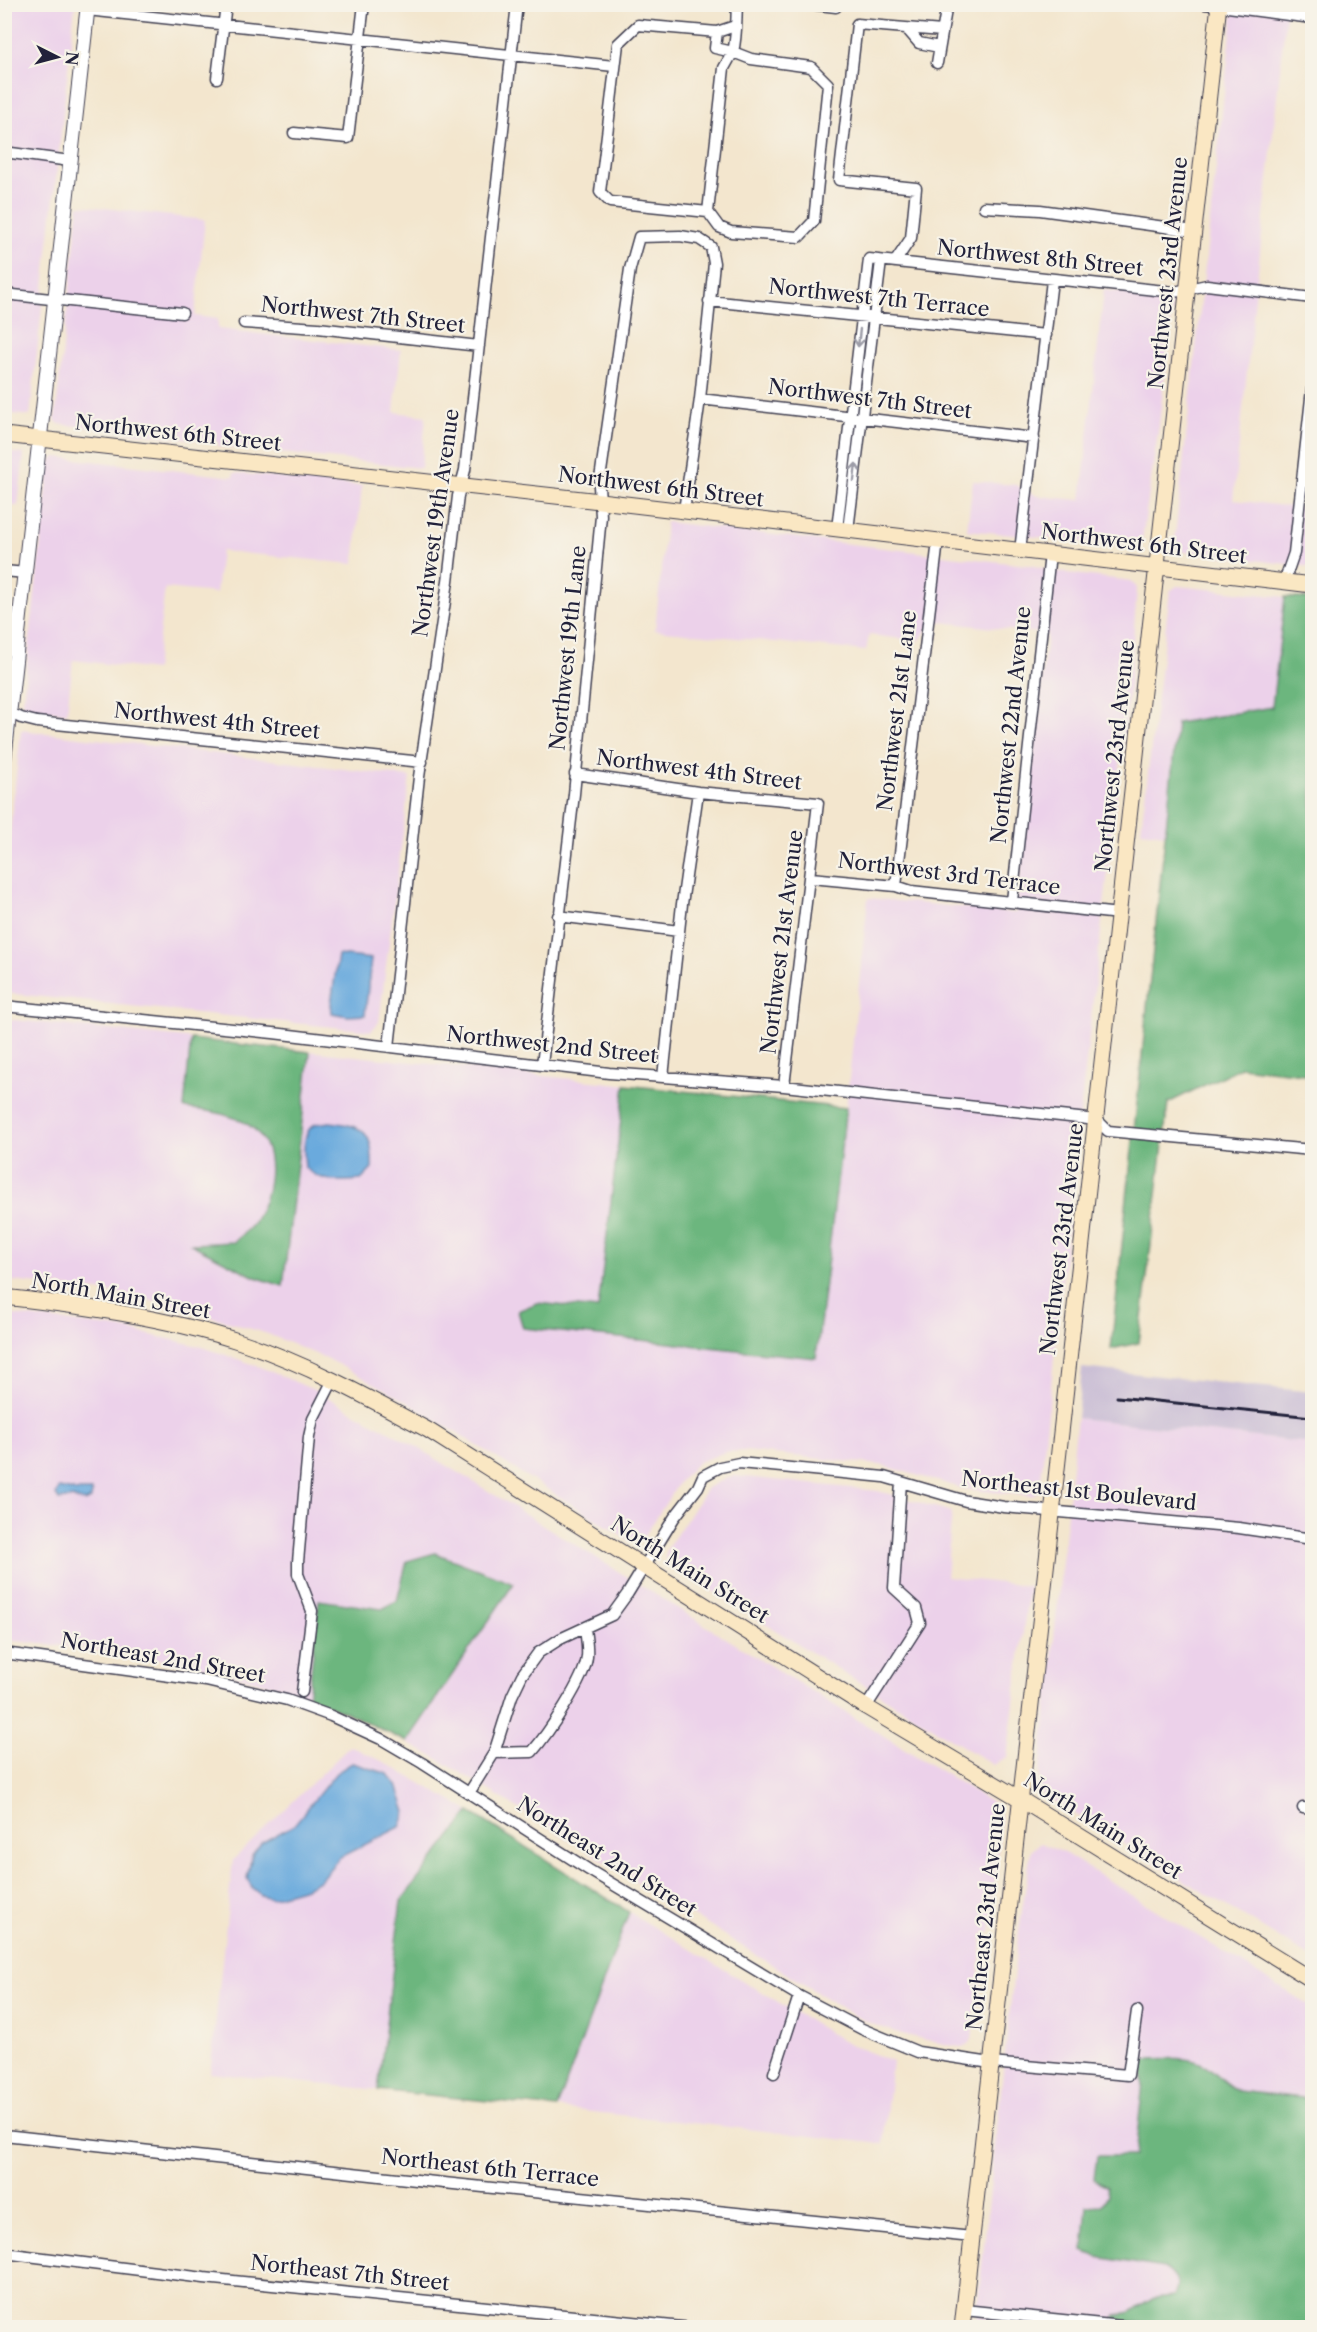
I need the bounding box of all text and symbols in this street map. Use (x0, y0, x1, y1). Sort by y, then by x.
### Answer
north arrow (27, 27, 87, 87)
text: N (61, 51, 83, 67)
street label: Northwest 23rd Avenue (1143, 155, 1192, 390)
street label: Northwest 8th Street (936, 234, 1145, 281)
street label: Northwest 7th Terrace (767, 273, 991, 322)
street label: Northwest 7th Street (260, 291, 467, 338)
one-way arrow (853, 328, 864, 348)
street label: Northwest 7th Street (767, 374, 974, 423)
street label: Northwest 19th Avenue (407, 407, 464, 639)
street label: Northwest 6th Street (74, 409, 283, 456)
street label: Northwest 6th Street (557, 461, 766, 512)
one-way arrow (850, 462, 861, 482)
street label: Northwest 6th Street (1040, 518, 1249, 569)
street label: Northwest 19th Lane (544, 544, 591, 752)
street label: Northwest 22nd Avenue (986, 605, 1035, 845)
street label: Northwest 21st Lane (872, 609, 921, 813)
street label: Northwest 23rd Avenue (1090, 638, 1139, 873)
street label: Northwest 4th Street (113, 697, 322, 744)
street label: Northwest 4th Street (595, 744, 804, 795)
street label: Northwest 21st Avenue (755, 828, 808, 1056)
street label: Northwest 3rd Terrace (836, 847, 1062, 900)
street label: Northwest 2nd Street (445, 1021, 659, 1068)
street label: Northwest 23rd Avenue (1035, 1122, 1088, 1356)
street label: North Main Street (30, 1267, 213, 1324)
street label: Northeast 1st Boulevard (960, 1466, 1198, 1515)
street label: North Main Street (607, 1511, 774, 1629)
street label: Northeast 2nd Street (59, 1627, 268, 1688)
street label: North Main Street (1020, 1767, 1187, 1885)
street label: Northeast 2nd Street (513, 1791, 702, 1922)
street label: Northeast 23rd Avenue (961, 1802, 1010, 2032)
street label: Northeast 6th Terrace (380, 2144, 600, 2191)
street label: Northeast 7th Street (249, 2250, 451, 2295)

